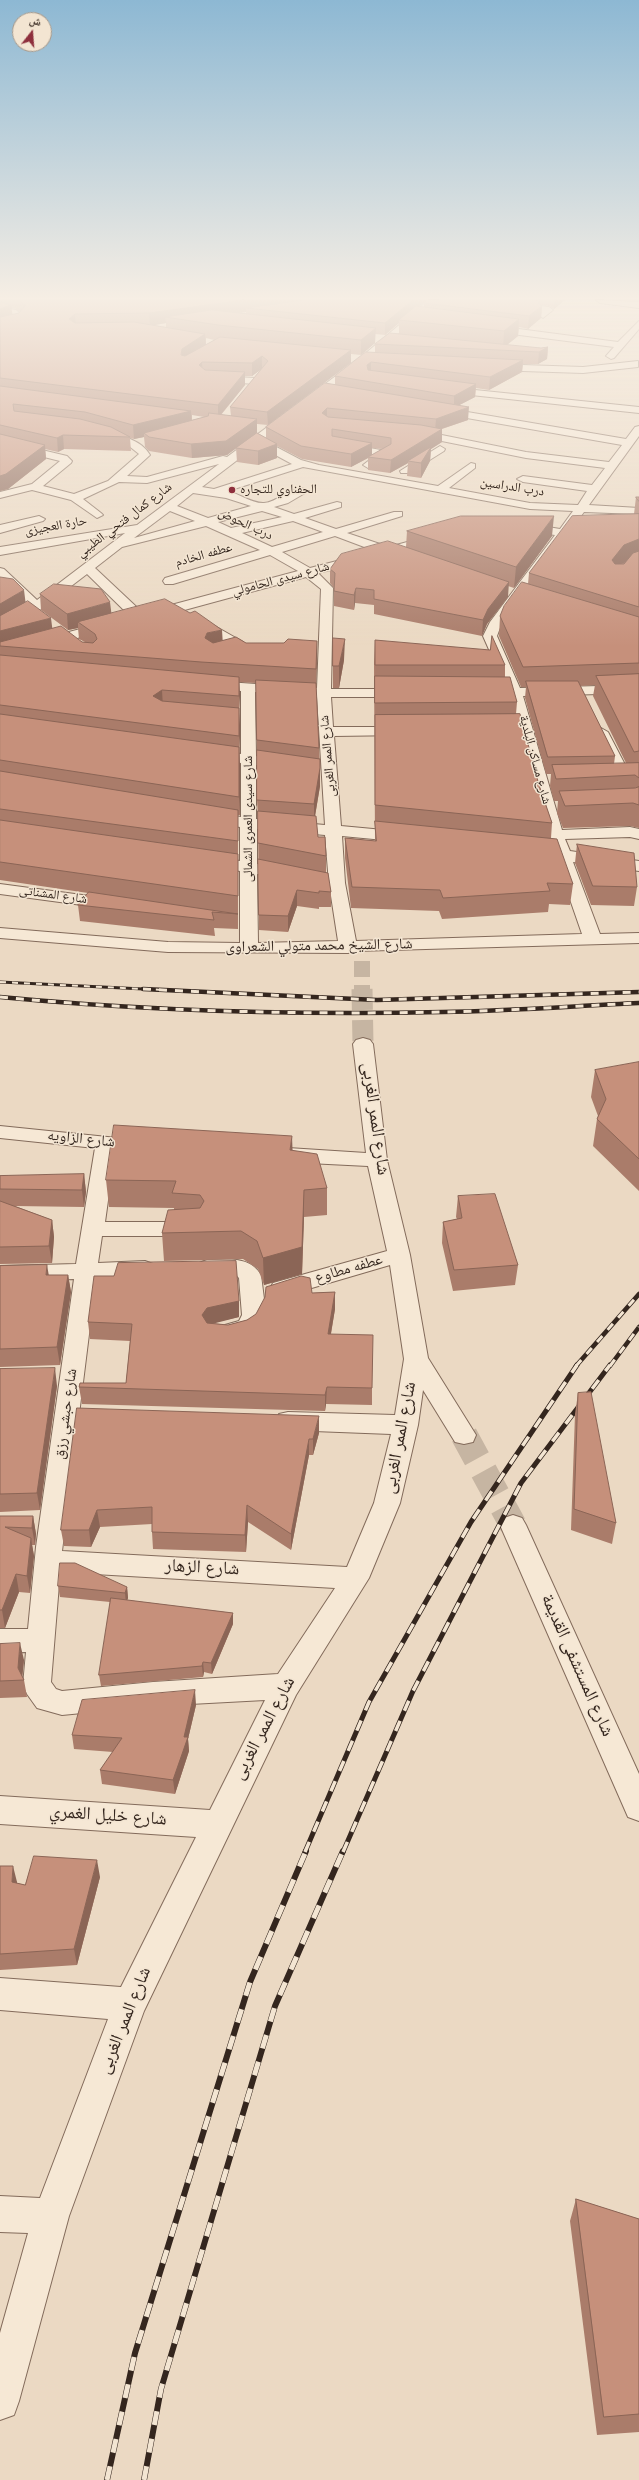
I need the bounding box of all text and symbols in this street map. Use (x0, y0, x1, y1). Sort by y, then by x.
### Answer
text: ش (27, 11, 43, 31)
north arrow (12, 12, 52, 52)
street label: درب الدراسين (479, 475, 545, 501)
street label: شارع كمال فتحي الطيبي (74, 480, 176, 562)
place label: الحفناوي للتجاره (240, 482, 317, 498)
marker: الحفناوي للتجاره (227, 485, 237, 495)
street label: درب الحوض (215, 506, 275, 544)
street label: حارة العجيزى (24, 514, 88, 540)
street label: عطفه الخادم (174, 540, 234, 572)
street label: شارع سيدى الحامولي (231, 560, 331, 600)
street label: شارع الممر الغربى (318, 714, 340, 798)
street label: شارع مساكن البلدية (515, 714, 553, 806)
street label: شارع سيدى العمرى الشمالى (241, 756, 257, 882)
street label: شارع المشناتى (18, 884, 88, 908)
street label: شارع الشيخ محمد متولي الشعراوى (225, 936, 413, 958)
street label: شارع الممر الغربى (355, 1061, 393, 1177)
street label: شارع الزاويه (46, 1128, 116, 1152)
street label: عطفه مطاوع (313, 1252, 385, 1288)
street label: شارع حبشي رزق (52, 1367, 82, 1461)
street label: شارع الممر الغربى (380, 1380, 422, 1496)
street label: شارع الزهار (164, 1556, 240, 1582)
street label: شارع المستشفى القديمة (535, 1591, 617, 1741)
street label: شارع الممر الغربى (229, 1674, 301, 1784)
street label: شارع خليل الغمري (49, 1802, 167, 1832)
street label: شارع الممر الغربى (95, 1964, 157, 2078)

